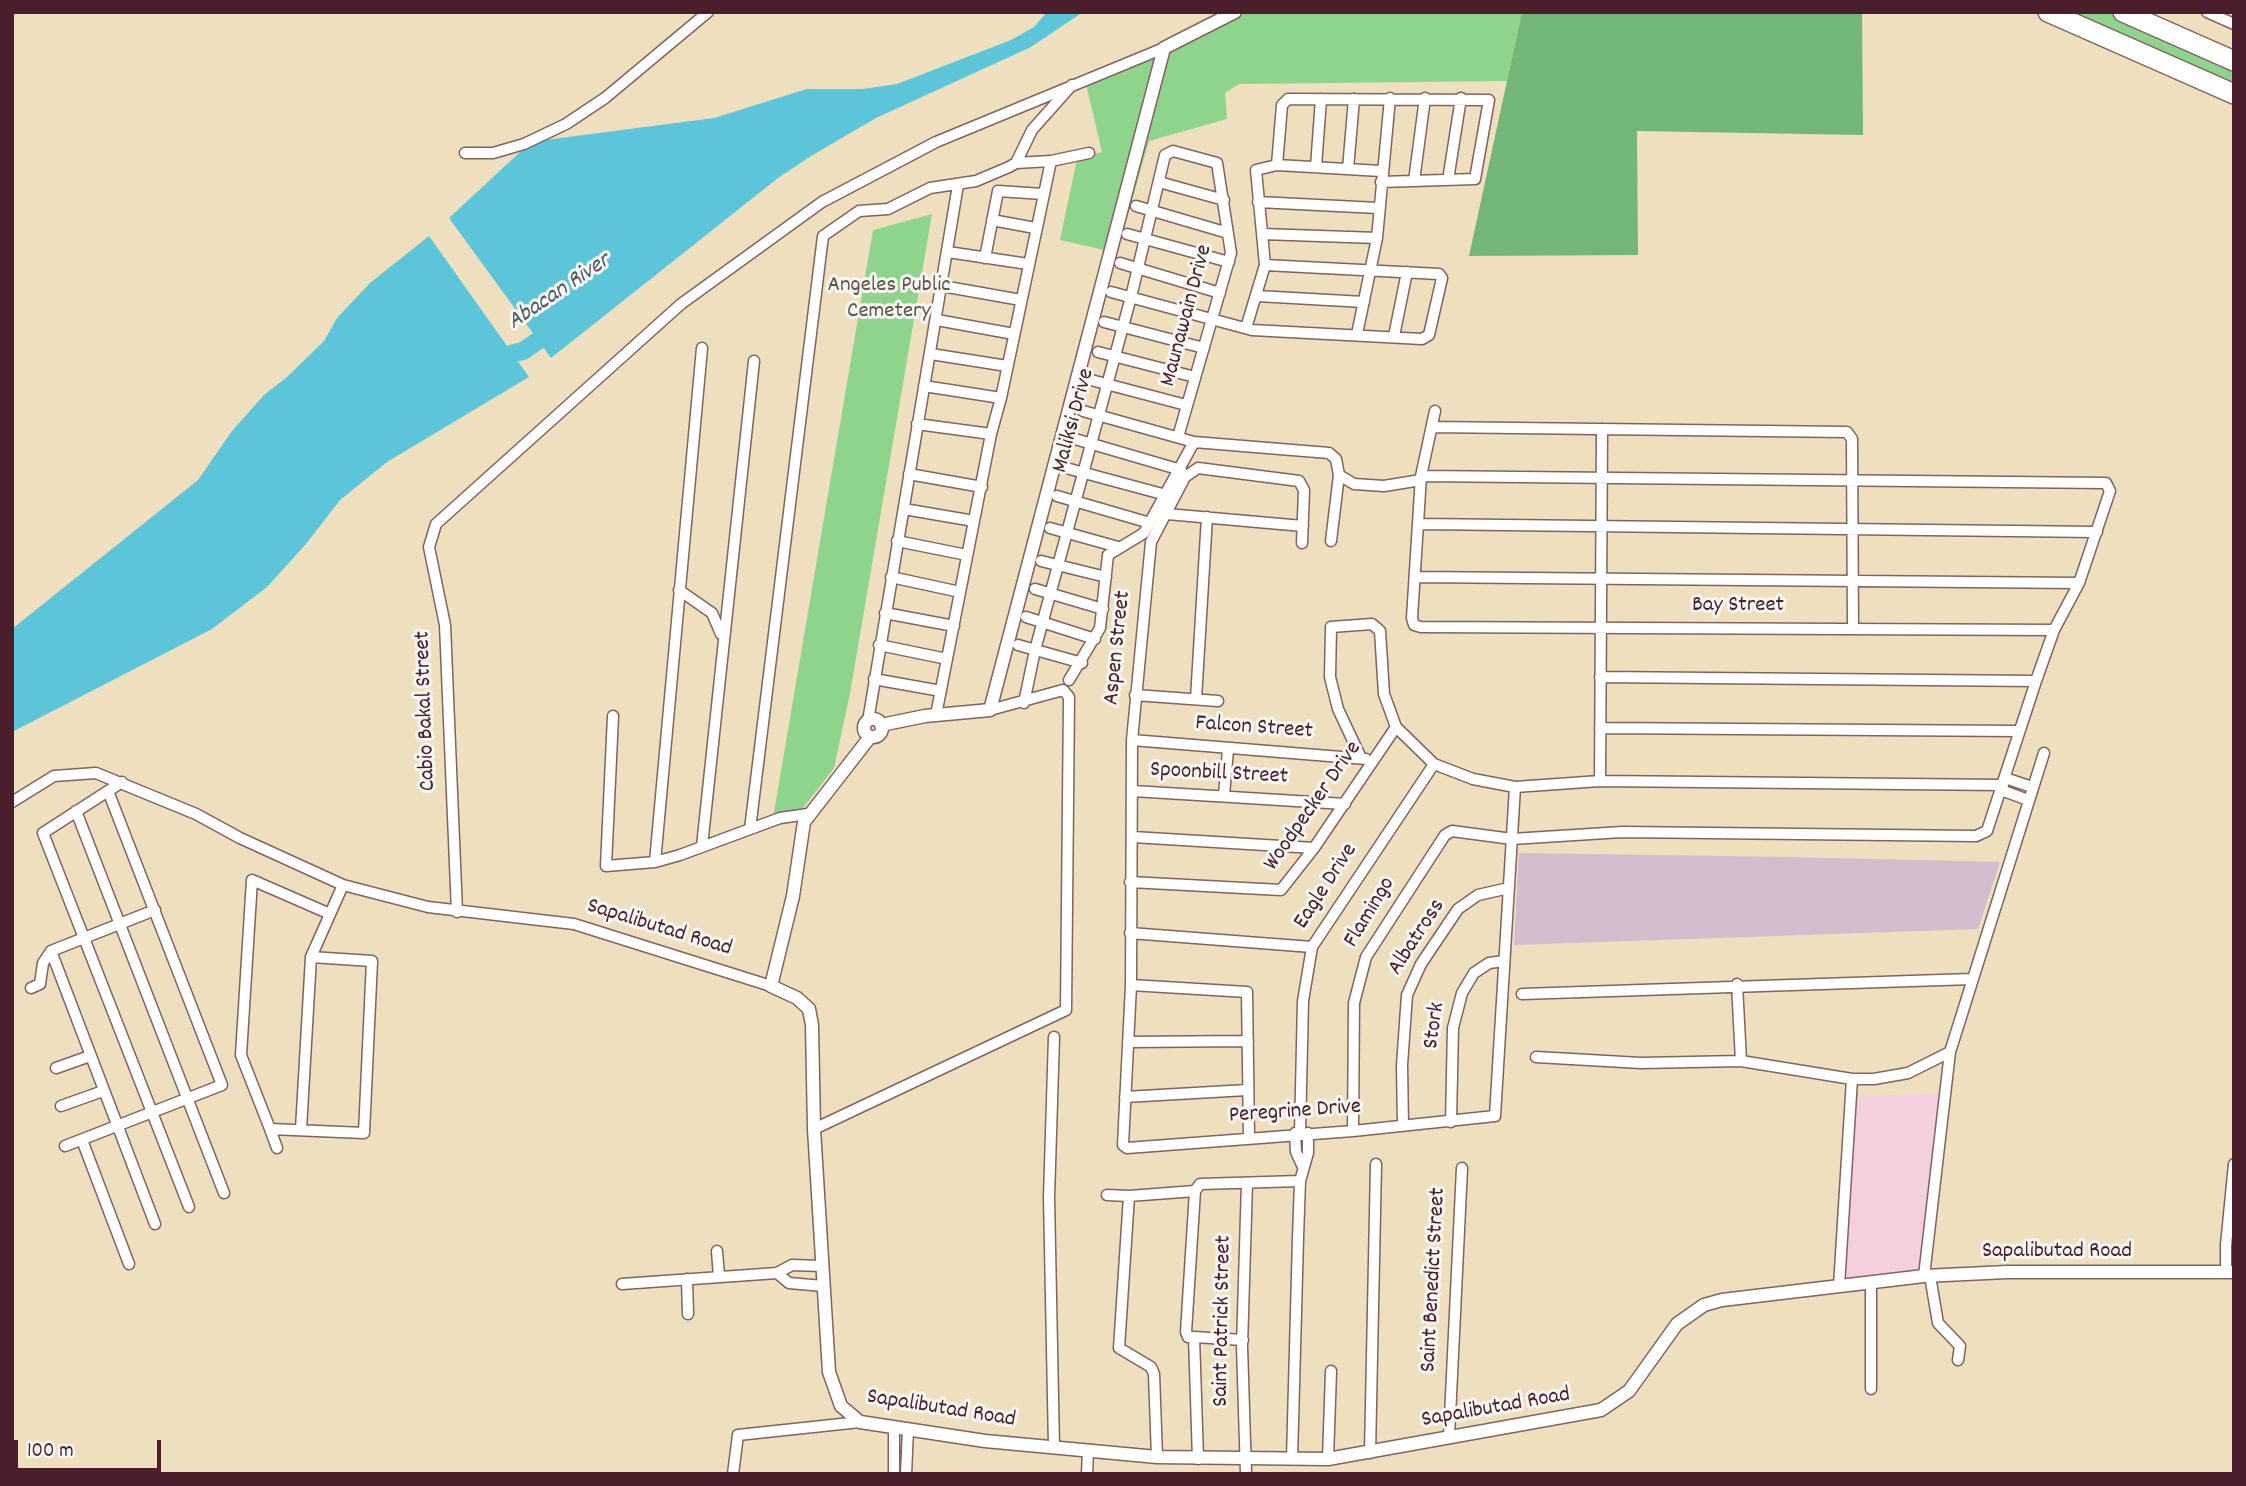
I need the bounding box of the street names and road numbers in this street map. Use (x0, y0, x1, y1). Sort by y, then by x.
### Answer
street label: Maunawain Drive (1156, 242, 1220, 390)
street label: Maliksi Drive (1048, 366, 1102, 476)
street label: Aspen Street (1099, 589, 1139, 707)
street label: Bay Street (1692, 593, 1784, 621)
street label: Cabio Bakal Street (410, 630, 444, 792)
street label: Falcon Street (1194, 711, 1314, 747)
street label: Woodpecker Drive (1259, 737, 1369, 877)
street label: Spoonbill Street (1149, 758, 1289, 792)
street label: Eagle Drive (1289, 839, 1365, 935)
street label: Flamingo (1339, 873, 1403, 953)
street label: Sapalibutad Road (583, 894, 735, 964)
street label: Albatross (1383, 895, 1453, 981)
street label: Stork (1419, 1001, 1453, 1051)
street label: Peregrine Drive (1228, 1095, 1362, 1131)
street label: Saint Benedict Street (1416, 1187, 1454, 1373)
street label: Saint Patrick Street (1209, 1235, 1239, 1407)
street label: Sapalibutad Road (1982, 1239, 2132, 1267)
street label: Sapalibutad Road (1420, 1382, 1572, 1436)
street label: Sapalibutad Road (865, 1385, 1017, 1435)

